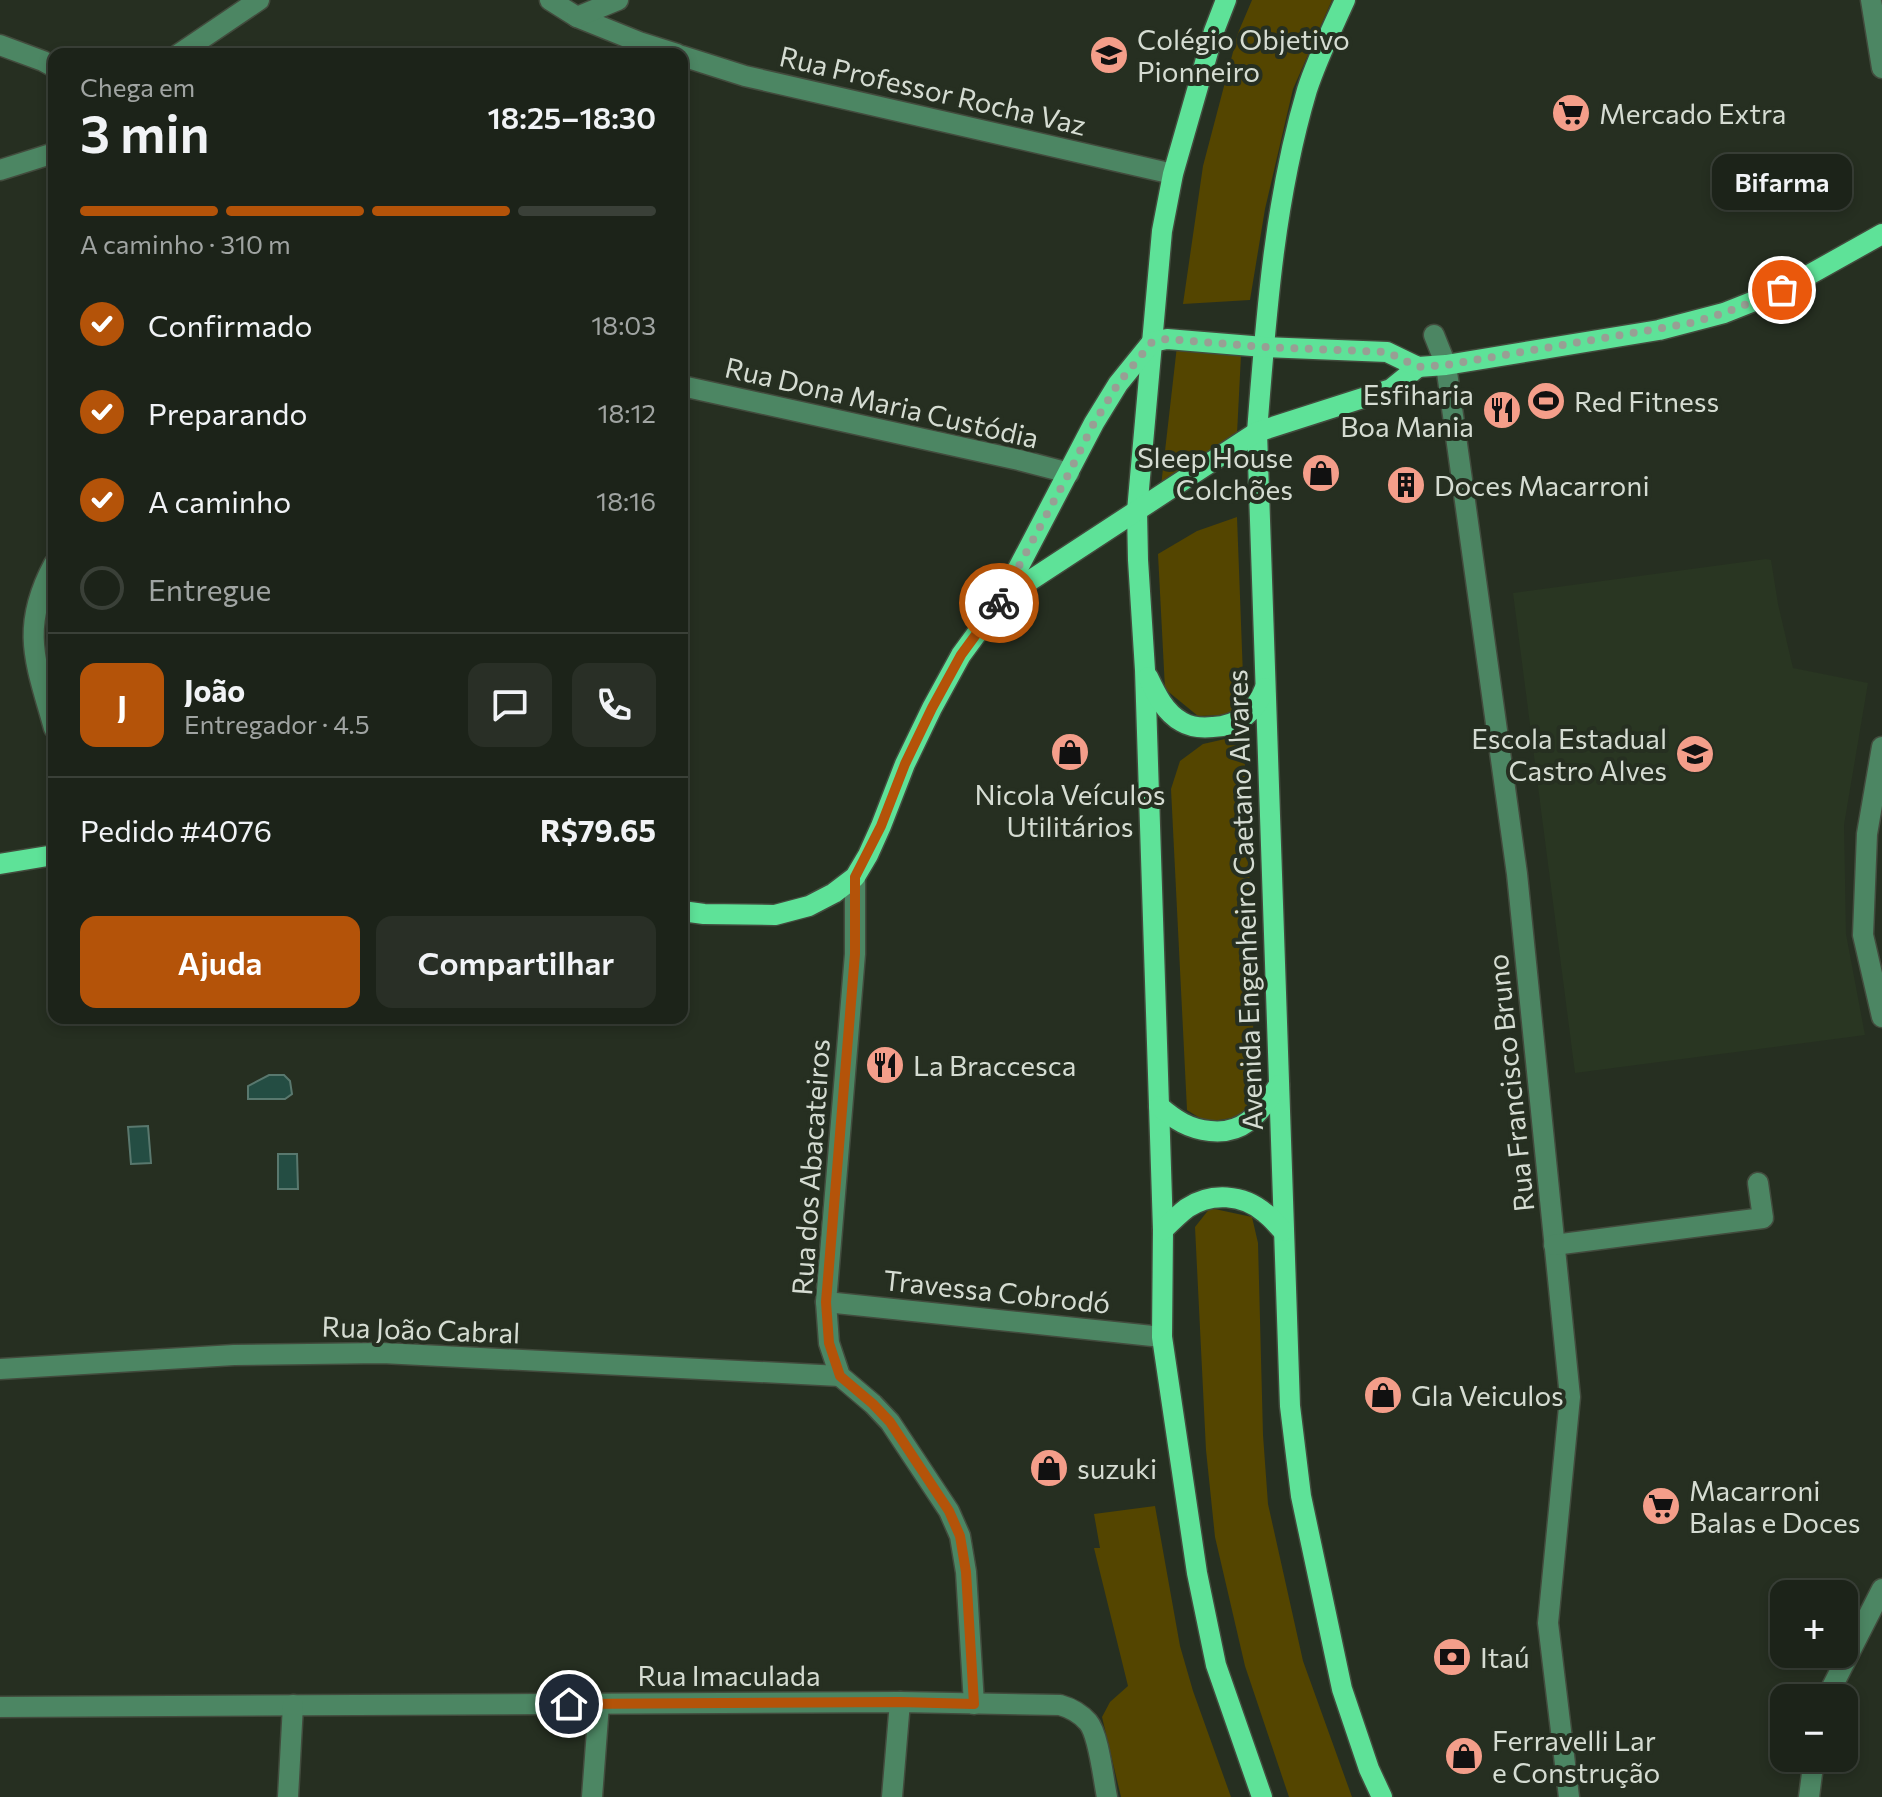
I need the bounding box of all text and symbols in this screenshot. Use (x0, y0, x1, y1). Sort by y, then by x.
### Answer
place label: Colégio Objetivo Pionneiro (1137, 22, 1350, 88)
school or university icon: Colégio Objetivo Pionneiro (1088, 34, 1130, 76)
street label: Rua Professor Rocha Vaz (776, 38, 1090, 142)
text: Chega em (80, 71, 195, 102)
supermarket icon: Mercado Extra (1550, 92, 1592, 134)
place label: Mercado Extra (1599, 96, 1787, 130)
text: 18:25–18:30 (488, 98, 656, 135)
text: 3 min (80, 100, 209, 164)
callout: Bifarma (1712, 154, 1852, 210)
text: Bifarma (1734, 166, 1830, 197)
text: A caminho · 310 m (80, 228, 291, 259)
pin (1748, 256, 1816, 324)
icon: bag (1760, 268, 1804, 312)
icon: check (80, 302, 124, 346)
text: Confirmado (148, 306, 312, 343)
text: 18:03 (591, 309, 656, 340)
street label: Rua Dona Maria Custódia (722, 349, 1042, 455)
place label: Esfiharia Boa Mania (1340, 377, 1474, 443)
sports icon: Red Fitness (1525, 380, 1567, 422)
place label: Red Fitness (1574, 384, 1719, 418)
restaurant icon: Esfiharia Boa Mania (1481, 389, 1523, 431)
icon: check (80, 390, 124, 434)
text: Preparando (148, 394, 307, 431)
text: 18:12 (597, 397, 656, 428)
place label: Sleep House Colchões (1137, 440, 1293, 506)
shop icon: Sleep House Colchões (1300, 452, 1342, 494)
building icon: Doces Macarroni (1385, 464, 1427, 506)
place label: Doces Macarroni (1434, 468, 1650, 502)
icon: check (80, 478, 124, 522)
text: A caminho (148, 482, 291, 519)
text: 18:16 (596, 485, 656, 516)
courier (959, 563, 1039, 643)
text: Entregue (148, 570, 271, 607)
icon: bike (977, 581, 1021, 625)
button: chat (468, 663, 552, 747)
button: phone (572, 663, 656, 747)
street label: Avenida Engenheiro Caetano Alvares (1219, 669, 1269, 1131)
text: João (184, 671, 245, 708)
text: J (117, 687, 127, 724)
text: Entregador · 4.5 (184, 708, 370, 739)
place label: Escola Estadual Castro Alves (1471, 721, 1667, 787)
shop icon: Nicola Veículos Utilitários (1049, 731, 1091, 773)
school or university icon: Escola Estadual Castro Alves (1674, 733, 1716, 775)
place label: Nicola Veículos Utilitários (974, 777, 1166, 843)
text: Pedido #4076 (80, 811, 272, 848)
text: R$79.65 (540, 811, 656, 848)
button: Ajuda (80, 916, 360, 1008)
button: Compartilhar (376, 916, 656, 1008)
street label: Rua Francisco Bruno (1480, 952, 1540, 1214)
street label: Rua dos Abacateiros (784, 1038, 836, 1296)
restaurant icon: La Braccesca (864, 1044, 906, 1086)
place label: La Braccesca (913, 1048, 1076, 1082)
street label: Travessa Cobrodó (882, 1262, 1112, 1320)
street label: Rua João Cabral (321, 1309, 521, 1349)
shop icon: Gla Veiculos (1362, 1374, 1404, 1416)
place label: Gla Veiculos (1411, 1378, 1564, 1412)
shop icon: suzuki (1028, 1447, 1070, 1489)
place label: suzuki (1077, 1451, 1157, 1485)
place label: Macarroni Balas e Doces (1689, 1473, 1860, 1539)
supermarket icon: Macarroni Balas e Doces (1640, 1485, 1682, 1527)
map controls (1770, 1580, 1858, 1772)
button: + (1770, 1580, 1858, 1668)
bank icon: Itaú (1431, 1636, 1473, 1678)
place label: Itaú (1480, 1640, 1530, 1674)
street label: Rua Imaculada (637, 1658, 821, 1692)
pin (535, 1670, 603, 1738)
icon: home (547, 1682, 591, 1726)
button: − (1770, 1684, 1858, 1772)
place label: Ferravelli Lar e Construção (1492, 1723, 1660, 1789)
shop icon: Ferravelli Lar e Construção (1443, 1735, 1485, 1777)

